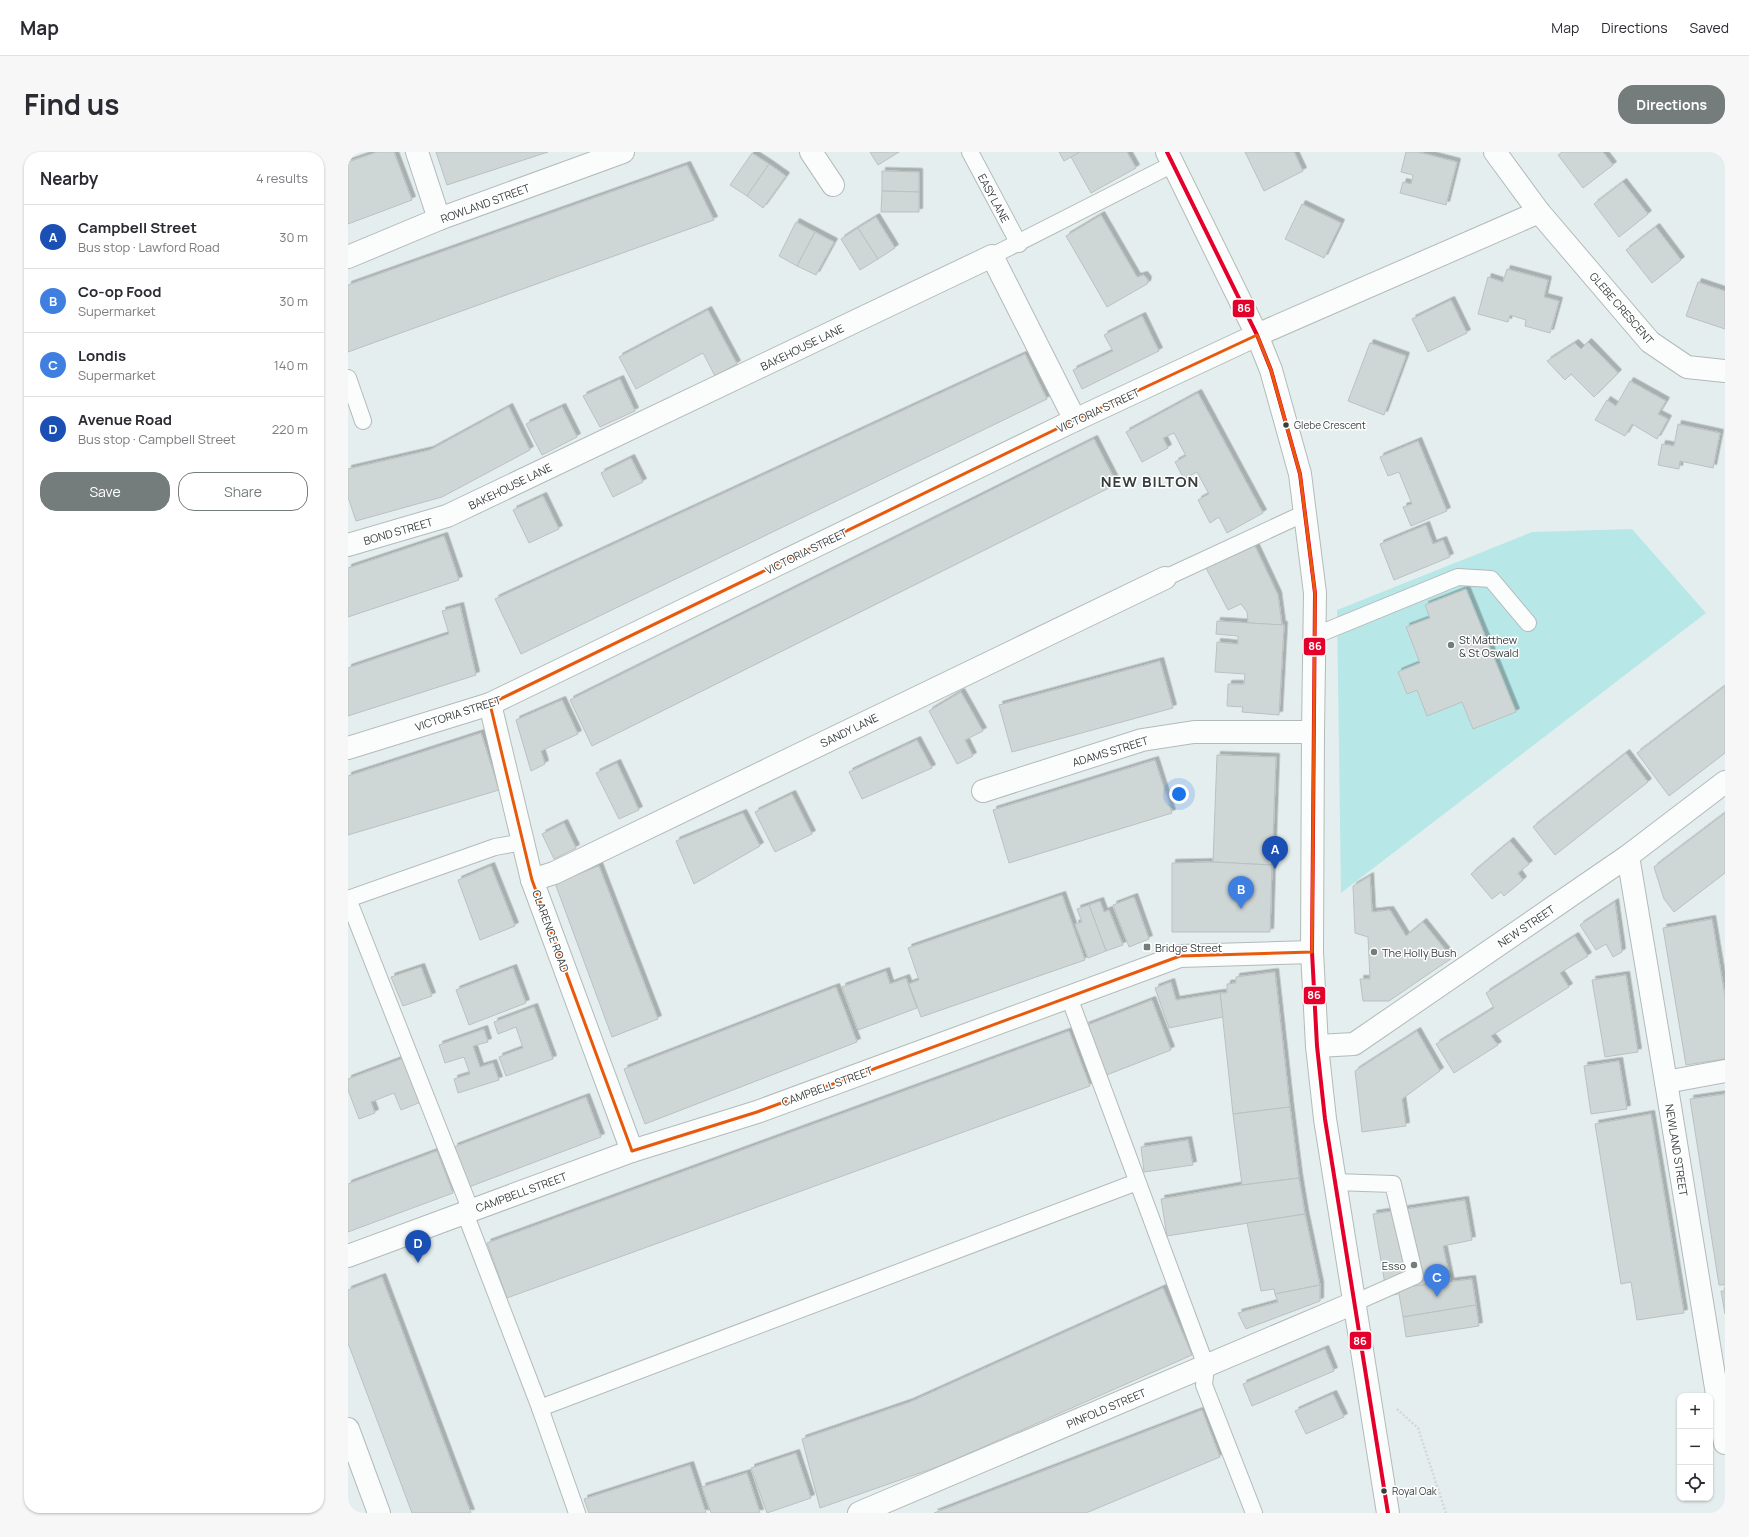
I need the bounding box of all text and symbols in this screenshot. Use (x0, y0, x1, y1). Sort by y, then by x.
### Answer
text: Map (20, 15, 59, 41)
text: Map (1551, 18, 1579, 37)
text: Directions (1601, 18, 1668, 37)
text: Saved (1690, 18, 1729, 37)
text: Find us (24, 85, 119, 123)
button: Directions (1618, 85, 1725, 124)
text: Nearby (40, 167, 98, 190)
text: 4 results (256, 169, 308, 187)
street label: EASY LANE (975, 171, 1013, 225)
street label: ROWLAND STREET (438, 180, 532, 226)
text: Campbell Street (78, 217, 197, 238)
text: A (49, 228, 57, 246)
text: 30 m (279, 228, 308, 246)
text: Bus stop · Lawford Road (78, 238, 220, 256)
street label: GLEBE CRESCENT (1587, 269, 1658, 347)
text: Co-op Food (78, 281, 162, 302)
text: B (49, 292, 57, 310)
text: 30 m (279, 292, 308, 310)
line badge: 86 (1232, 299, 1255, 318)
text: 86 (1237, 300, 1251, 315)
text: Supermarket (78, 302, 156, 320)
street label: BAKEHOUSE LANE (758, 320, 846, 374)
text: Londis (78, 345, 126, 366)
text: C (48, 356, 58, 374)
text: 140 m (274, 356, 308, 374)
text: Supermarket (78, 366, 156, 384)
street label: VICTORIA STREET (1054, 384, 1142, 436)
text: Avenue Road (78, 409, 172, 430)
place label: Glebe Crescent (1294, 418, 1366, 432)
text: D (48, 420, 58, 438)
text: 220 m (272, 420, 308, 438)
marker: Glebe Crescent (1281, 420, 1291, 430)
text: Bus stop · Campbell Street (78, 430, 236, 448)
street label: BAKEHOUSE LANE (466, 459, 554, 513)
district label: NEW BILTON (1101, 471, 1199, 492)
button: Save (40, 472, 170, 511)
button: Share (178, 472, 308, 511)
street label: BOND STREET (362, 514, 435, 548)
street label: VICTORIA STREET (762, 524, 850, 577)
place label: St Matthew & St Oswald (1459, 632, 1519, 660)
line badge: 86 (1303, 637, 1326, 656)
text: 86 (1308, 638, 1322, 653)
marker: St Matthew & St Oswald (1446, 640, 1456, 650)
street label: VICTORIA STREET (413, 692, 503, 734)
street label: SANDY LANE (818, 710, 880, 750)
street label: ADAMS STREET (1070, 732, 1150, 770)
your location (1169, 784, 1189, 804)
pin: A (1262, 836, 1288, 869)
pin: B (1228, 876, 1254, 909)
street label: CLARENCE ROAD (529, 888, 573, 974)
street label: NEW STREET (1495, 901, 1558, 951)
place label: Bridge Street (1155, 940, 1222, 955)
marker: Bridge Street (1142, 942, 1152, 952)
place label: The Holly Bush (1382, 945, 1457, 960)
marker: The Holly Bush (1369, 947, 1379, 957)
line badge: 86 (1303, 986, 1326, 1005)
text: 86 (1307, 987, 1321, 1002)
street label: CAMPBELL STREET (779, 1062, 875, 1109)
street label: NEWLAND STREET (1662, 1103, 1692, 1198)
street label: CAMPBELL STREET (473, 1168, 569, 1215)
pin: D (405, 1230, 431, 1263)
place label: Esso (1382, 1258, 1406, 1273)
marker: Esso (1409, 1260, 1419, 1270)
pin: C (1424, 1264, 1450, 1297)
line badge: 86 (1349, 1331, 1372, 1350)
text: 86 (1353, 1333, 1367, 1348)
street label: PINFOLD STREET (1064, 1384, 1148, 1431)
map controls (1677, 1393, 1713, 1501)
button: + (1677, 1393, 1713, 1429)
button: − (1677, 1429, 1713, 1465)
button: locate (1677, 1465, 1713, 1501)
place label: Royal Oak (1392, 1484, 1438, 1498)
marker: Royal Oak (1379, 1486, 1389, 1496)

